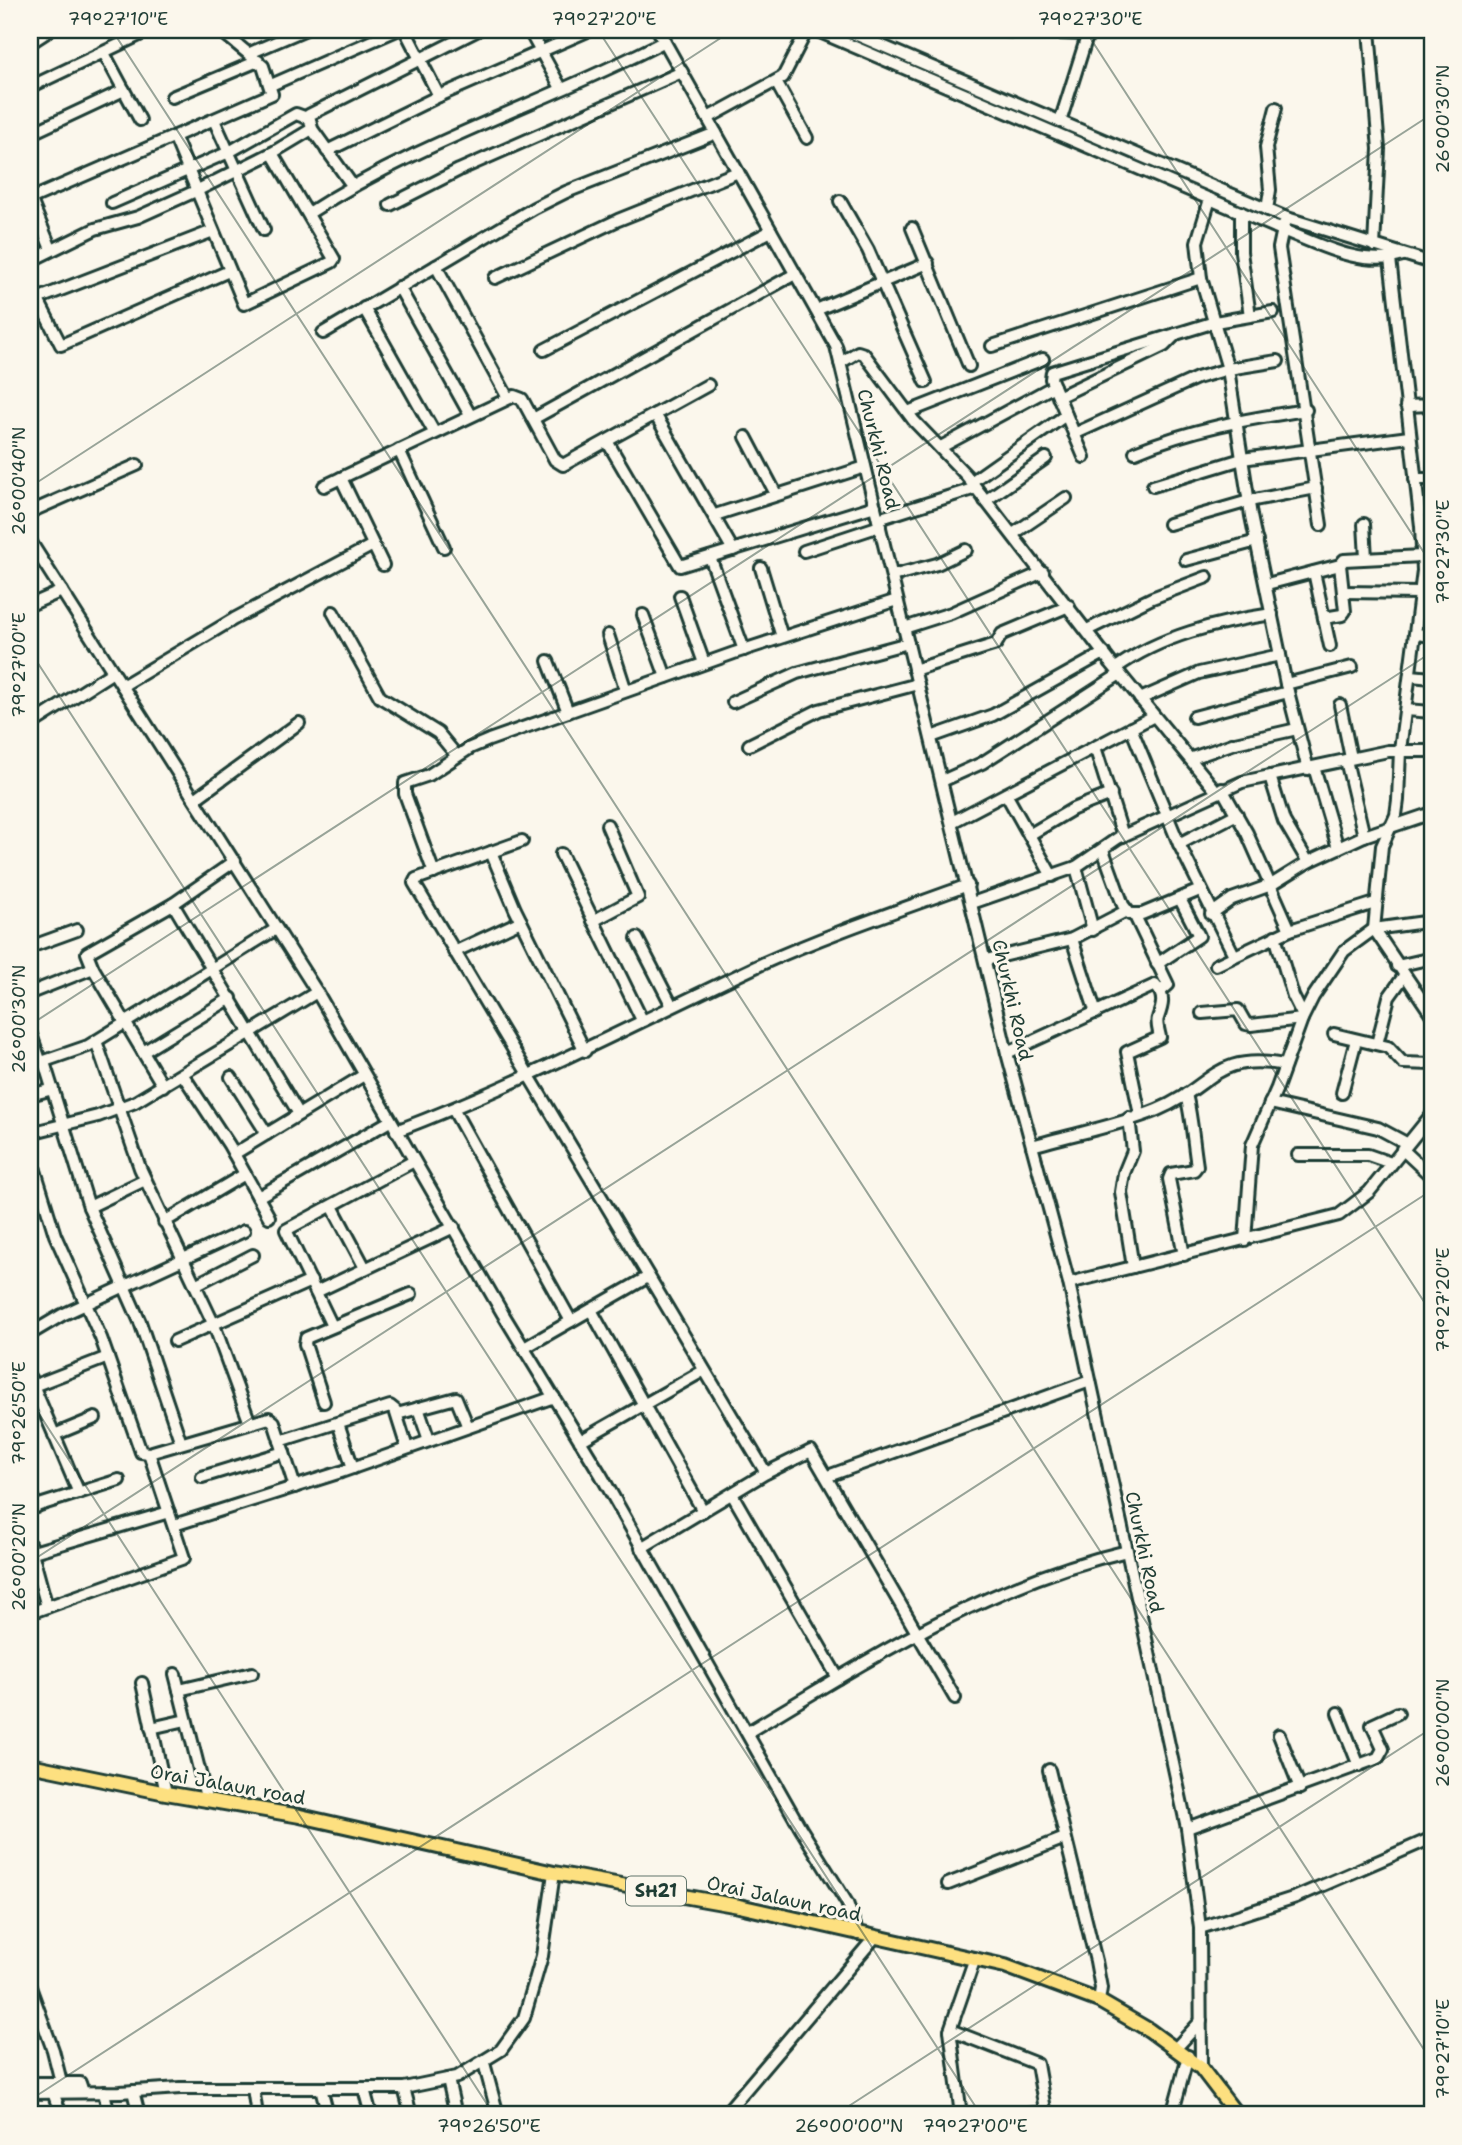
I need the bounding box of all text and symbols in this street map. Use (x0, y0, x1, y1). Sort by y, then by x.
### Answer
text: 79°27'10"E (68, 7, 168, 31)
text: 79°27'20"E (552, 7, 656, 31)
text: 79°27'30"E (1037, 7, 1143, 31)
text: 26°00'30"N (1431, 65, 1455, 173)
street label: Churkhi Road (851, 386, 906, 512)
text: 26°00'40"N (7, 427, 31, 535)
text: 79°27'30"E (1431, 499, 1455, 605)
text: 79°27'00"E (7, 612, 31, 718)
street label: Churkhi Road (986, 937, 1039, 1063)
text: 26°00'30"N (7, 965, 31, 1073)
text: 79°27'20"E (1431, 1248, 1455, 1352)
text: 79°26'50"E (7, 1361, 31, 1465)
street label: Churkhi Road (1119, 1489, 1170, 1615)
text: 26°00'20"N (7, 1503, 31, 1611)
text: 26°00'00"N (1431, 1678, 1455, 1788)
street label: Orai Jalaun road (148, 1759, 308, 1810)
street label: Orai Jalaun road (704, 1870, 863, 1927)
road number: SH21 (626, 1877, 686, 1906)
text: 79°27'10"E (1431, 1999, 1455, 2099)
text: 79°26'50"E (437, 2114, 541, 2138)
text: 26°00'00"N (794, 2114, 904, 2138)
text: 79°27'00"E (922, 2114, 1028, 2138)

